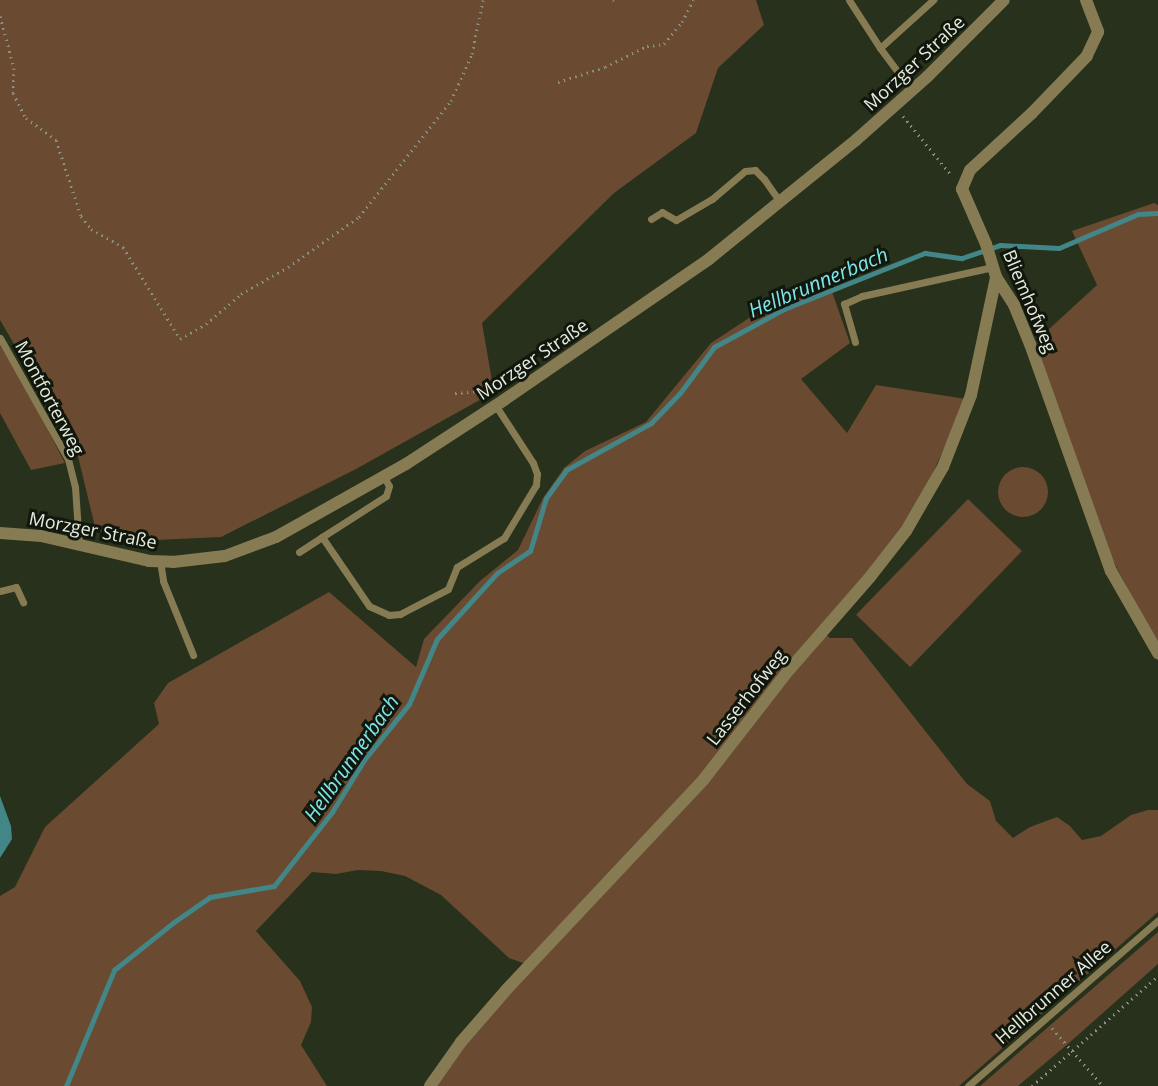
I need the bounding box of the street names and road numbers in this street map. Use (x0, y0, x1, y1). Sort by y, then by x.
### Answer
street label: Morzger Straße (859, 11, 969, 115)
street label: Bliemhofweg (999, 247, 1061, 355)
street label: Morzger Straße (472, 314, 592, 404)
street label: Montforterweg (11, 337, 89, 459)
street label: Morzger Straße (27, 507, 159, 553)
street label: Lasserhofweg (702, 645, 790, 749)
street label: Hellbrunner Allee (991, 936, 1115, 1048)

